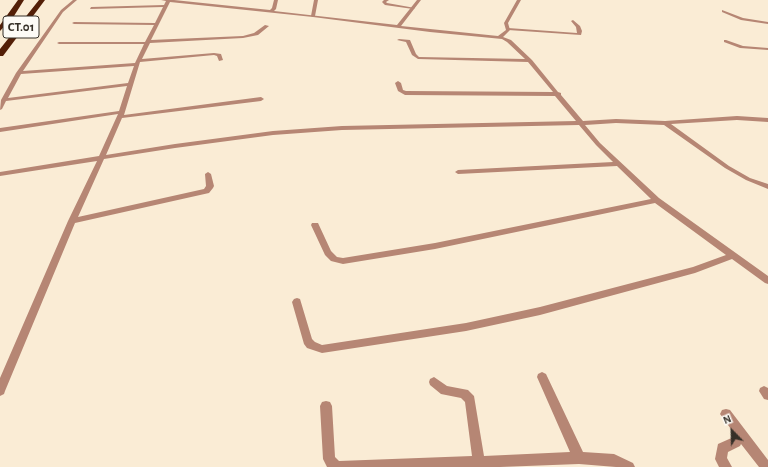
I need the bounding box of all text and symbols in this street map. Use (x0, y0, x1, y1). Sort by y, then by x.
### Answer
road number: CT.01 (3, 16, 39, 38)
north arrow (712, 411, 752, 451)
text: N (721, 413, 733, 426)

